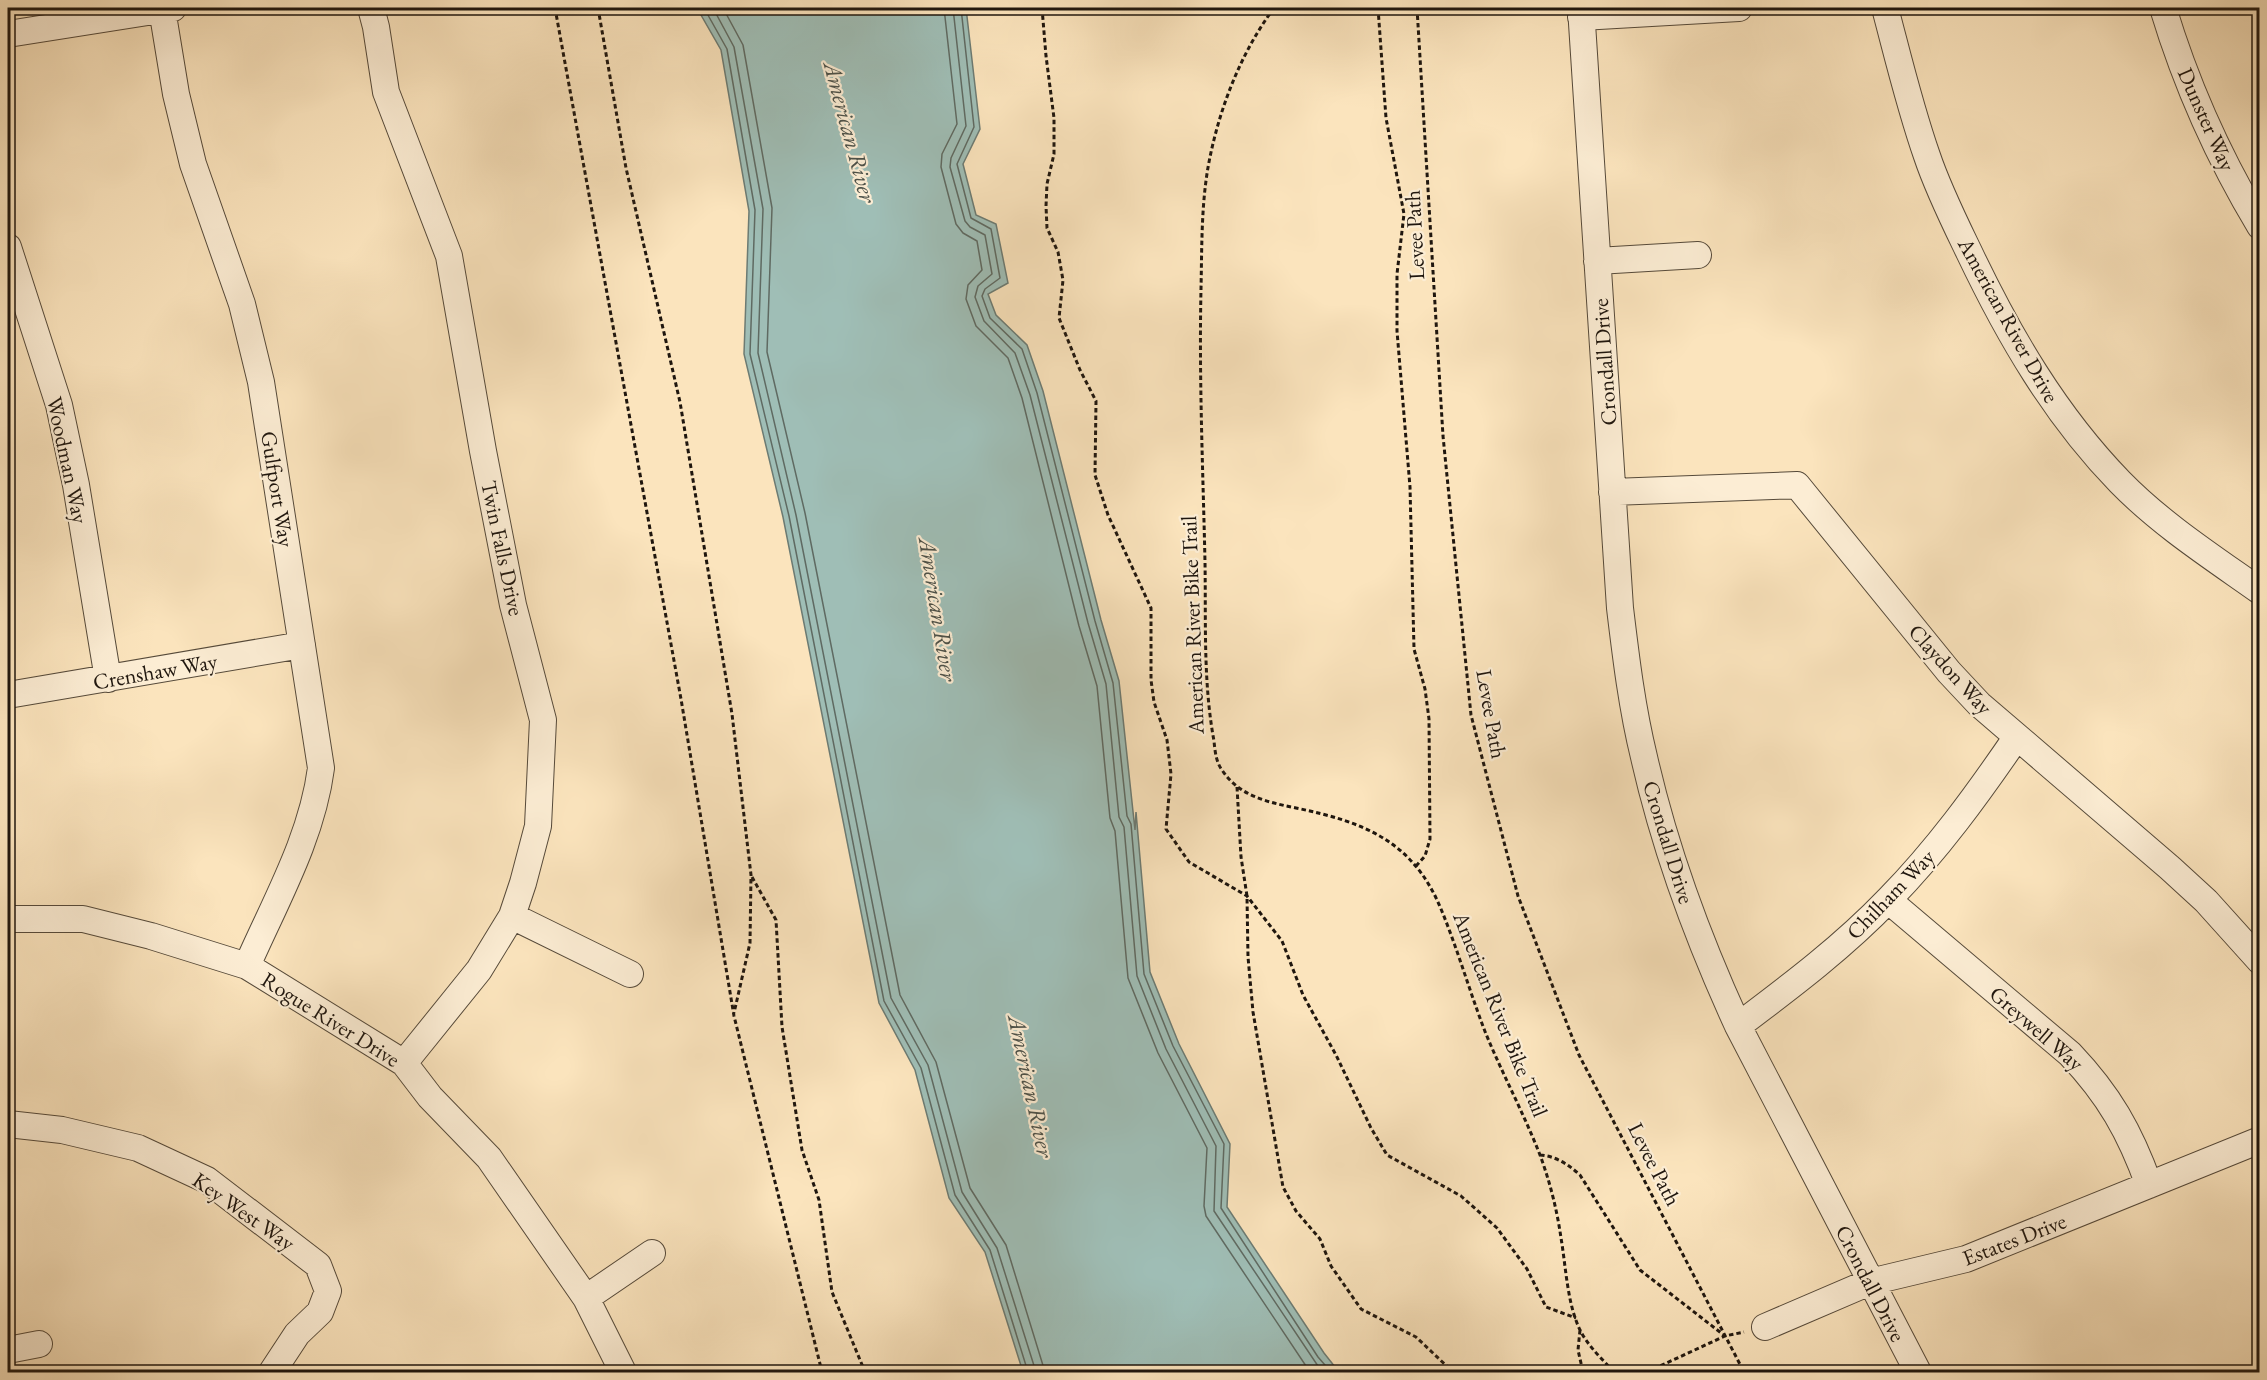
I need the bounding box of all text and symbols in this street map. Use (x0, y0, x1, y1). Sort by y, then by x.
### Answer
water label: American River (816, 56, 885, 208)
street label: Dunster Way (2171, 63, 2242, 176)
street label: Levee Path (1398, 189, 1431, 281)
street label: American River Drive (1951, 232, 2066, 408)
street label: Crondall Drive (1586, 297, 1623, 426)
street label: Woodman Way (40, 394, 95, 527)
street label: Gulfport Way (254, 429, 301, 549)
street label: Twin Falls Drive (474, 478, 531, 619)
street label: American River Bike Trail (1174, 515, 1211, 736)
water label: American River (912, 533, 965, 685)
street label: Claydon Way (1902, 618, 1999, 721)
street label: Crenshaw Way (91, 646, 220, 697)
street label: Levee Path (1469, 667, 1514, 761)
street label: Crondall Drive (1636, 777, 1701, 908)
street label: Chilham Way (1840, 843, 1941, 946)
street label: American River Bike Trail (1446, 907, 1555, 1121)
street label: Rogue River Drive (256, 965, 406, 1074)
street label: Greywell Way (1983, 979, 2090, 1078)
water label: American River (1001, 1010, 1062, 1162)
street label: Levee Path (1621, 1118, 1688, 1211)
street label: Key West Way (187, 1165, 301, 1258)
street label: Estates Drive (1958, 1206, 2071, 1273)
street label: Crondall Drive (1829, 1220, 1913, 1347)

